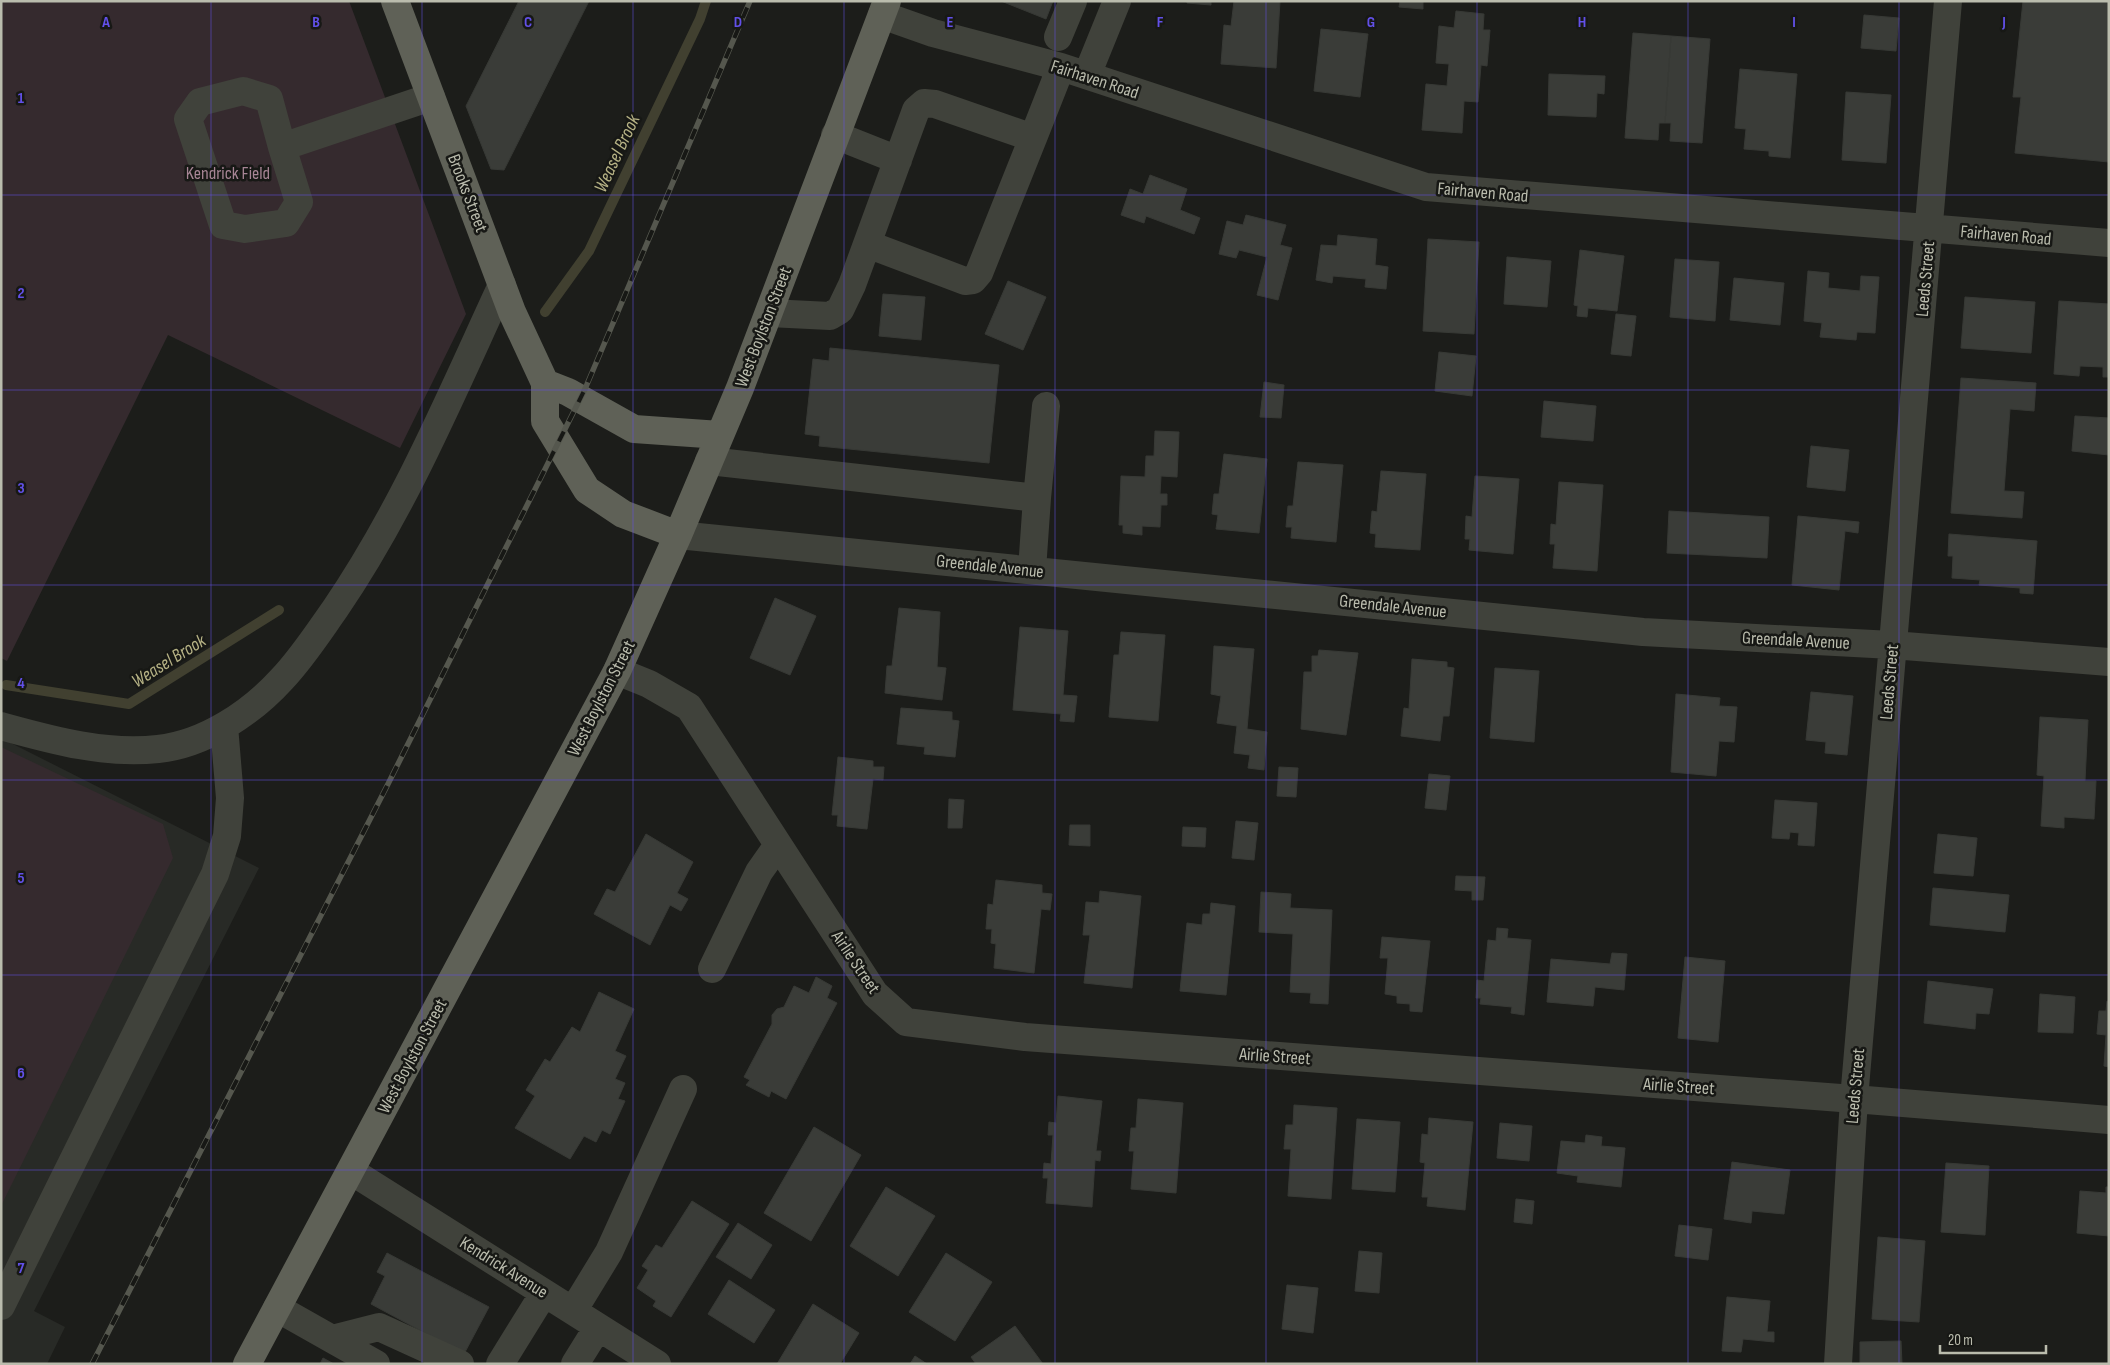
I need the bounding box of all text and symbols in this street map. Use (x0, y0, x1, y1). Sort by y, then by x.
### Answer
text: A (101, 13, 110, 32)
text: B (312, 13, 320, 32)
text: C (524, 13, 532, 32)
text: D (734, 13, 742, 32)
text: E (947, 13, 954, 32)
text: F (1157, 13, 1164, 32)
text: G (1367, 13, 1375, 32)
text: H (1578, 13, 1586, 32)
text: I (1792, 13, 1796, 32)
text: J (2001, 13, 2006, 32)
street label: Fairhaven Road (1048, 55, 1141, 104)
text: 1 (18, 89, 25, 108)
water label: Weasel Brook (589, 110, 646, 196)
street label: Brooks Street (443, 151, 492, 236)
park label: Kendrick Field (186, 163, 270, 184)
street label: Fairhaven Road (1437, 178, 1529, 207)
street label: Fairhaven Road (1960, 221, 2052, 250)
street label: Leeds Street (1912, 240, 1939, 318)
street label: West Boylston Street (731, 264, 796, 390)
text: 2 (17, 284, 25, 303)
text: 3 (17, 479, 25, 498)
street label: Greendale Avenue (935, 550, 1045, 583)
street label: Greendale Avenue (1338, 590, 1448, 623)
street label: Greendale Avenue (1742, 627, 1850, 654)
water label: Weasel Brook (127, 629, 211, 693)
street label: West Boylston Street (563, 636, 640, 760)
street label: Leeds Street (1876, 643, 1903, 721)
text: 4 (17, 674, 25, 693)
text: 5 (17, 869, 25, 888)
street label: Airlie Street (826, 926, 885, 998)
street label: West Boylston Street (373, 995, 452, 1117)
street label: Airlie Street (1238, 1043, 1312, 1069)
street label: Leeds Street (1842, 1047, 1869, 1125)
text: 6 (17, 1064, 25, 1083)
street label: Airlie Street (1642, 1073, 1716, 1099)
street label: Kendrick Avenue (456, 1232, 552, 1303)
text: 7 (18, 1259, 25, 1278)
scale bar (1940, 1322, 2046, 1354)
text: 20 m (1948, 1331, 1973, 1350)

